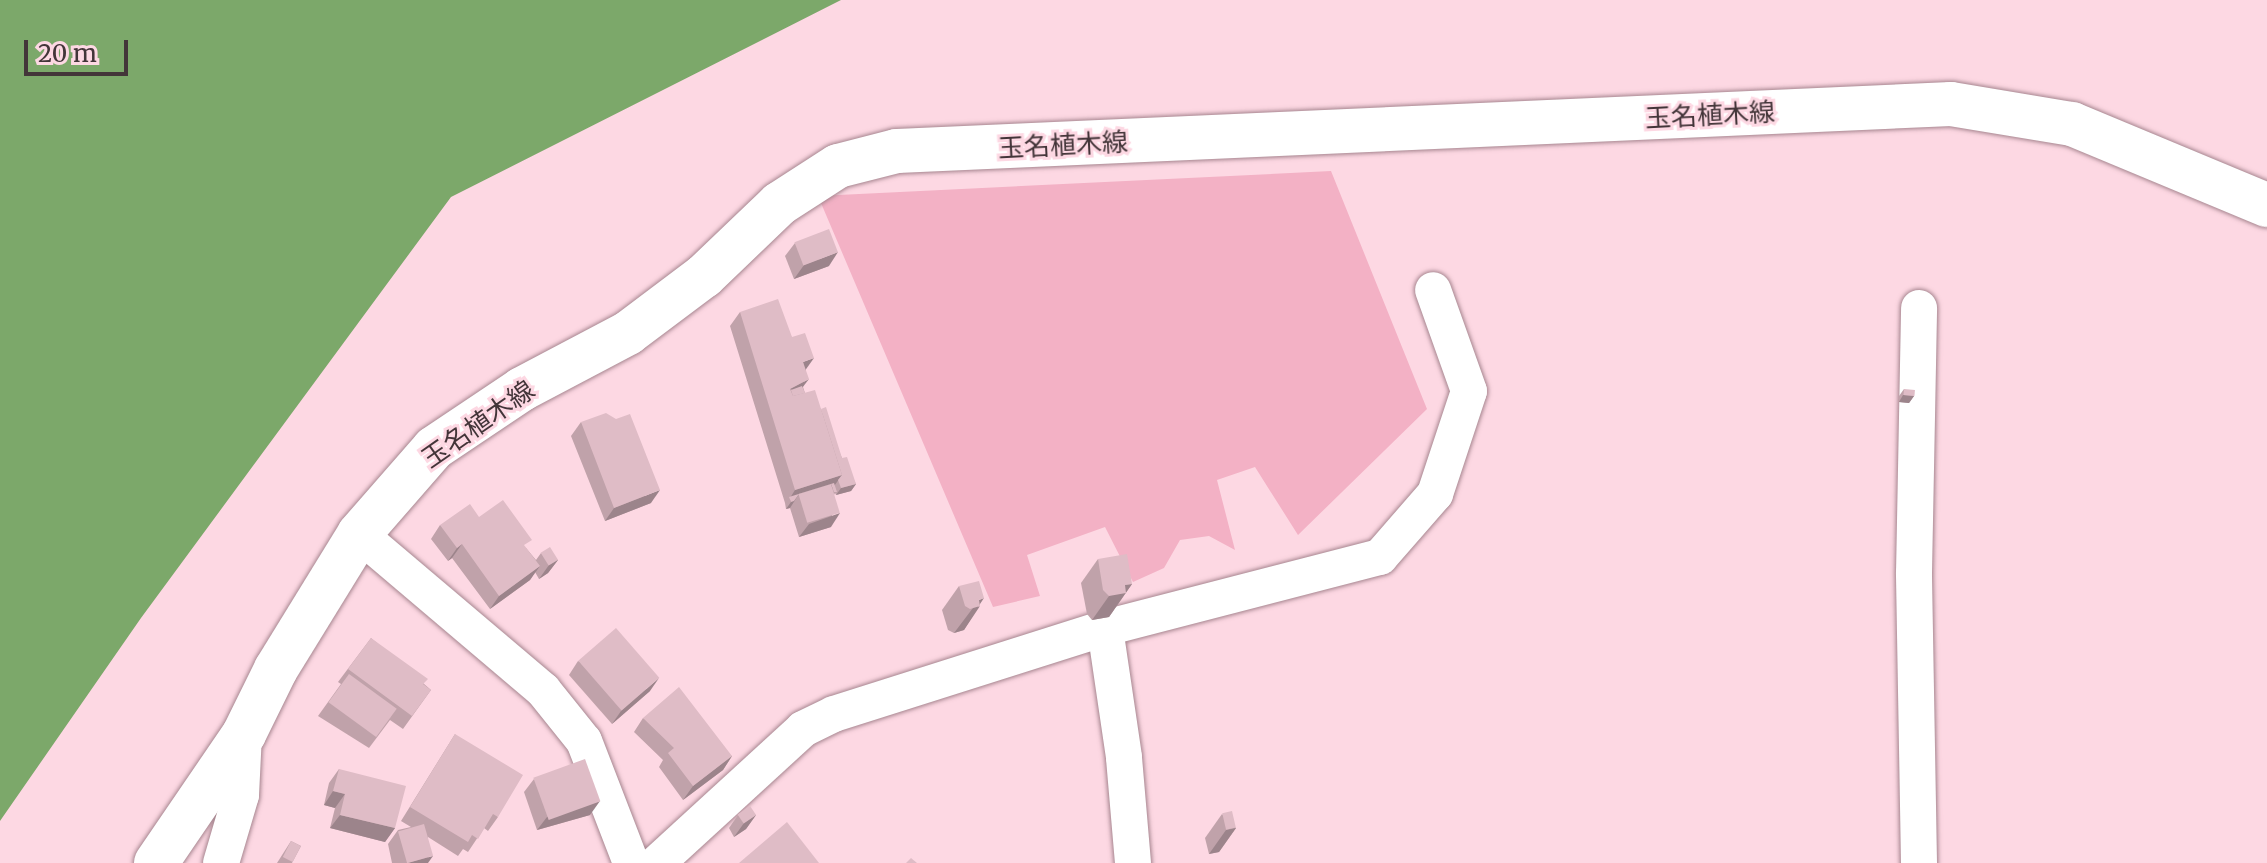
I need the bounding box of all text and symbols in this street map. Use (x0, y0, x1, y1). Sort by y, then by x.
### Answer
scale bar (28, 24, 132, 74)
text: 20 m (38, 38, 97, 69)
street label: 玉名植木線 (1644, 96, 1776, 134)
street label: 玉名植木線 (997, 126, 1129, 164)
street label: 玉名植木線 (416, 374, 540, 474)

